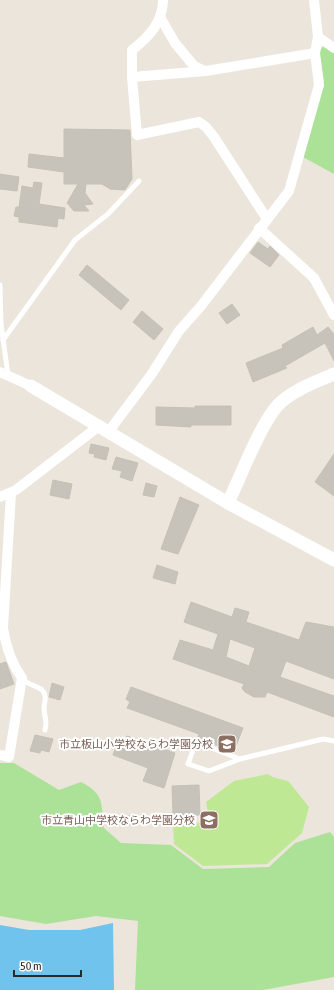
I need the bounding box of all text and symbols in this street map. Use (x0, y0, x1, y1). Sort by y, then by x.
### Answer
school or university icon: 市立板山小学校ならわ学園分校 (216, 733, 238, 755)
place label: 市立板山小学校ならわ学園分校 (59, 738, 213, 750)
school or university icon: 市立青山中学校ならわ学園分校 (198, 809, 220, 831)
place label: 市立青山中学校ならわ学園分校 (41, 814, 195, 826)
scale bar (14, 952, 81, 978)
text: 50 m (20, 959, 42, 973)

